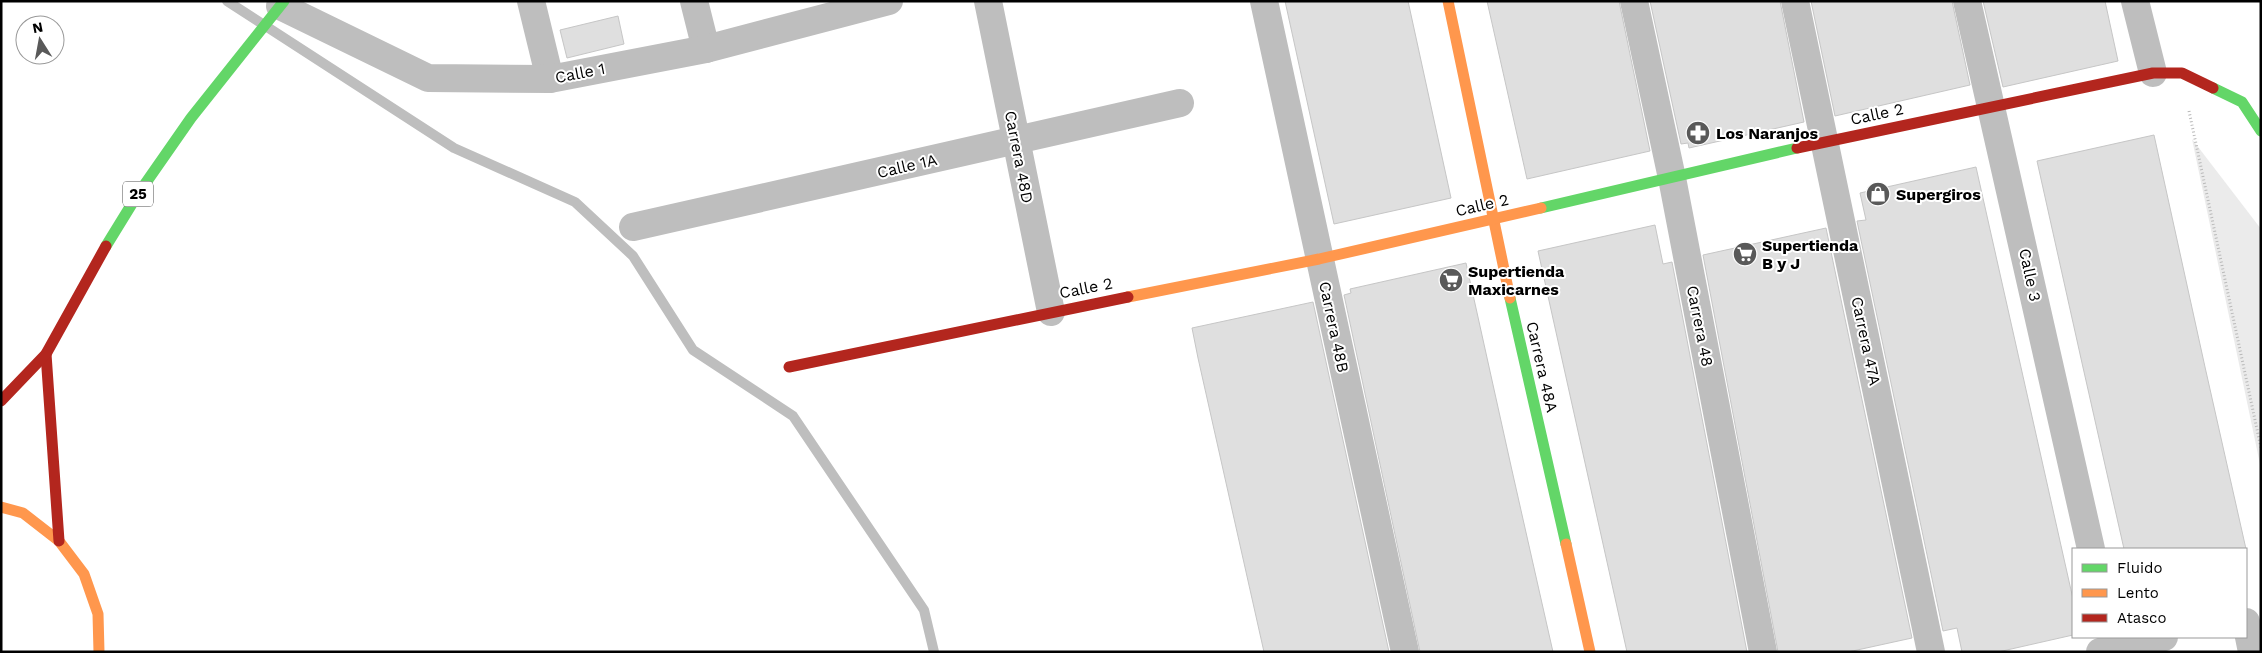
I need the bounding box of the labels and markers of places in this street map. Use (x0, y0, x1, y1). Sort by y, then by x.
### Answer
pharmacy icon: Los Naranjos (1685, 120, 1711, 146)
place label: Los Naranjos (1716, 124, 1819, 143)
shop icon: Supergiros (1865, 181, 1891, 207)
place label: Supergiros (1896, 185, 1981, 204)
place label: Supertienda B y J (1762, 236, 1859, 273)
supermarket icon: Supertienda B y J (1732, 241, 1758, 267)
place label: Supertienda Maxicarnes (1468, 262, 1565, 299)
supermarket icon: Supertienda Maxicarnes (1438, 267, 1464, 293)

